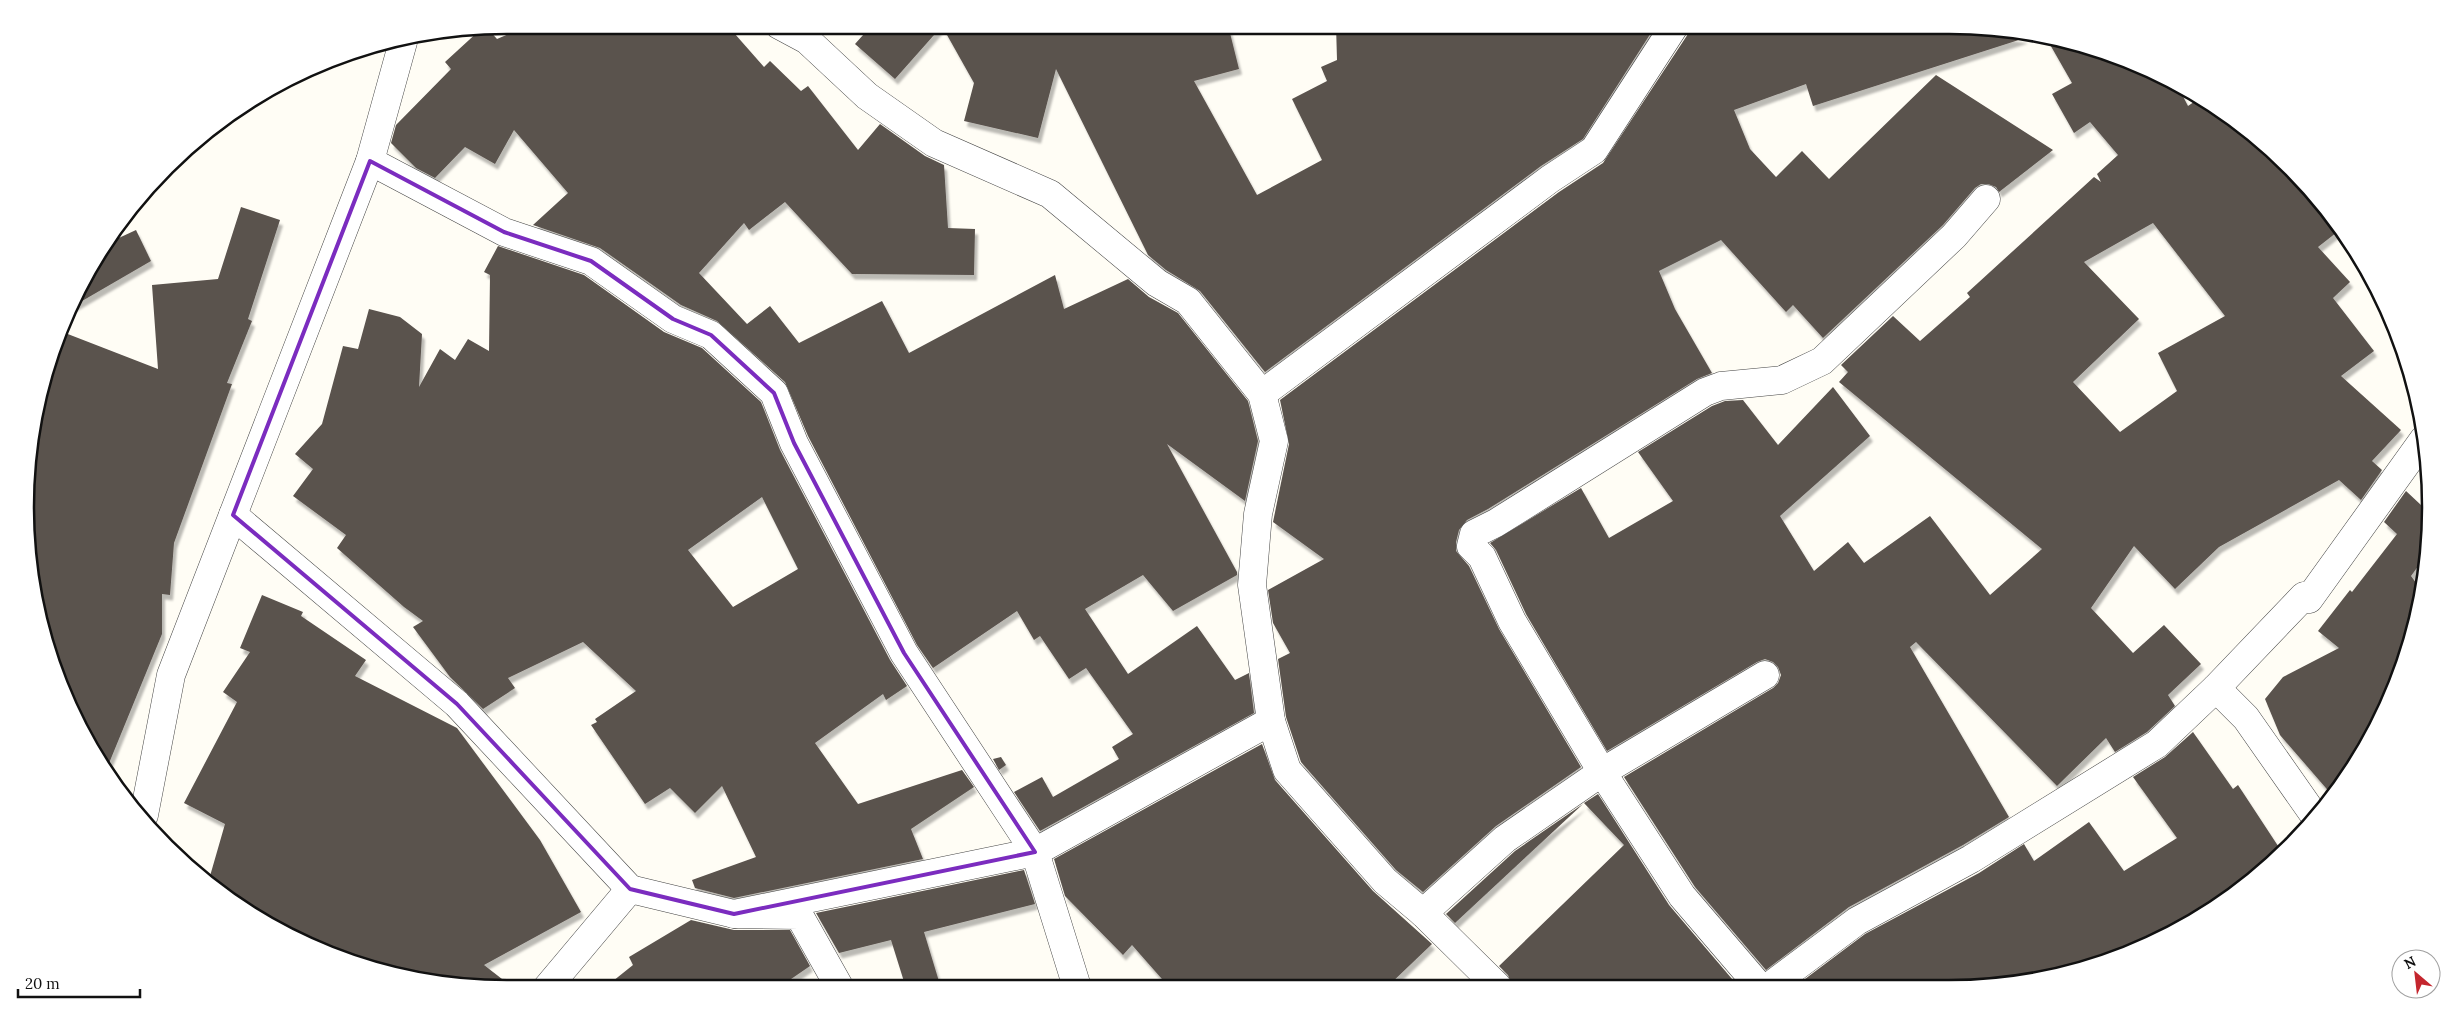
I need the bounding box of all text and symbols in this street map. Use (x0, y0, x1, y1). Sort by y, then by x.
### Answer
north arrow (2391, 949, 2441, 999)
text: N (2401, 952, 2419, 973)
scale bar (18, 966, 140, 998)
text: 20 m (25, 974, 60, 993)

